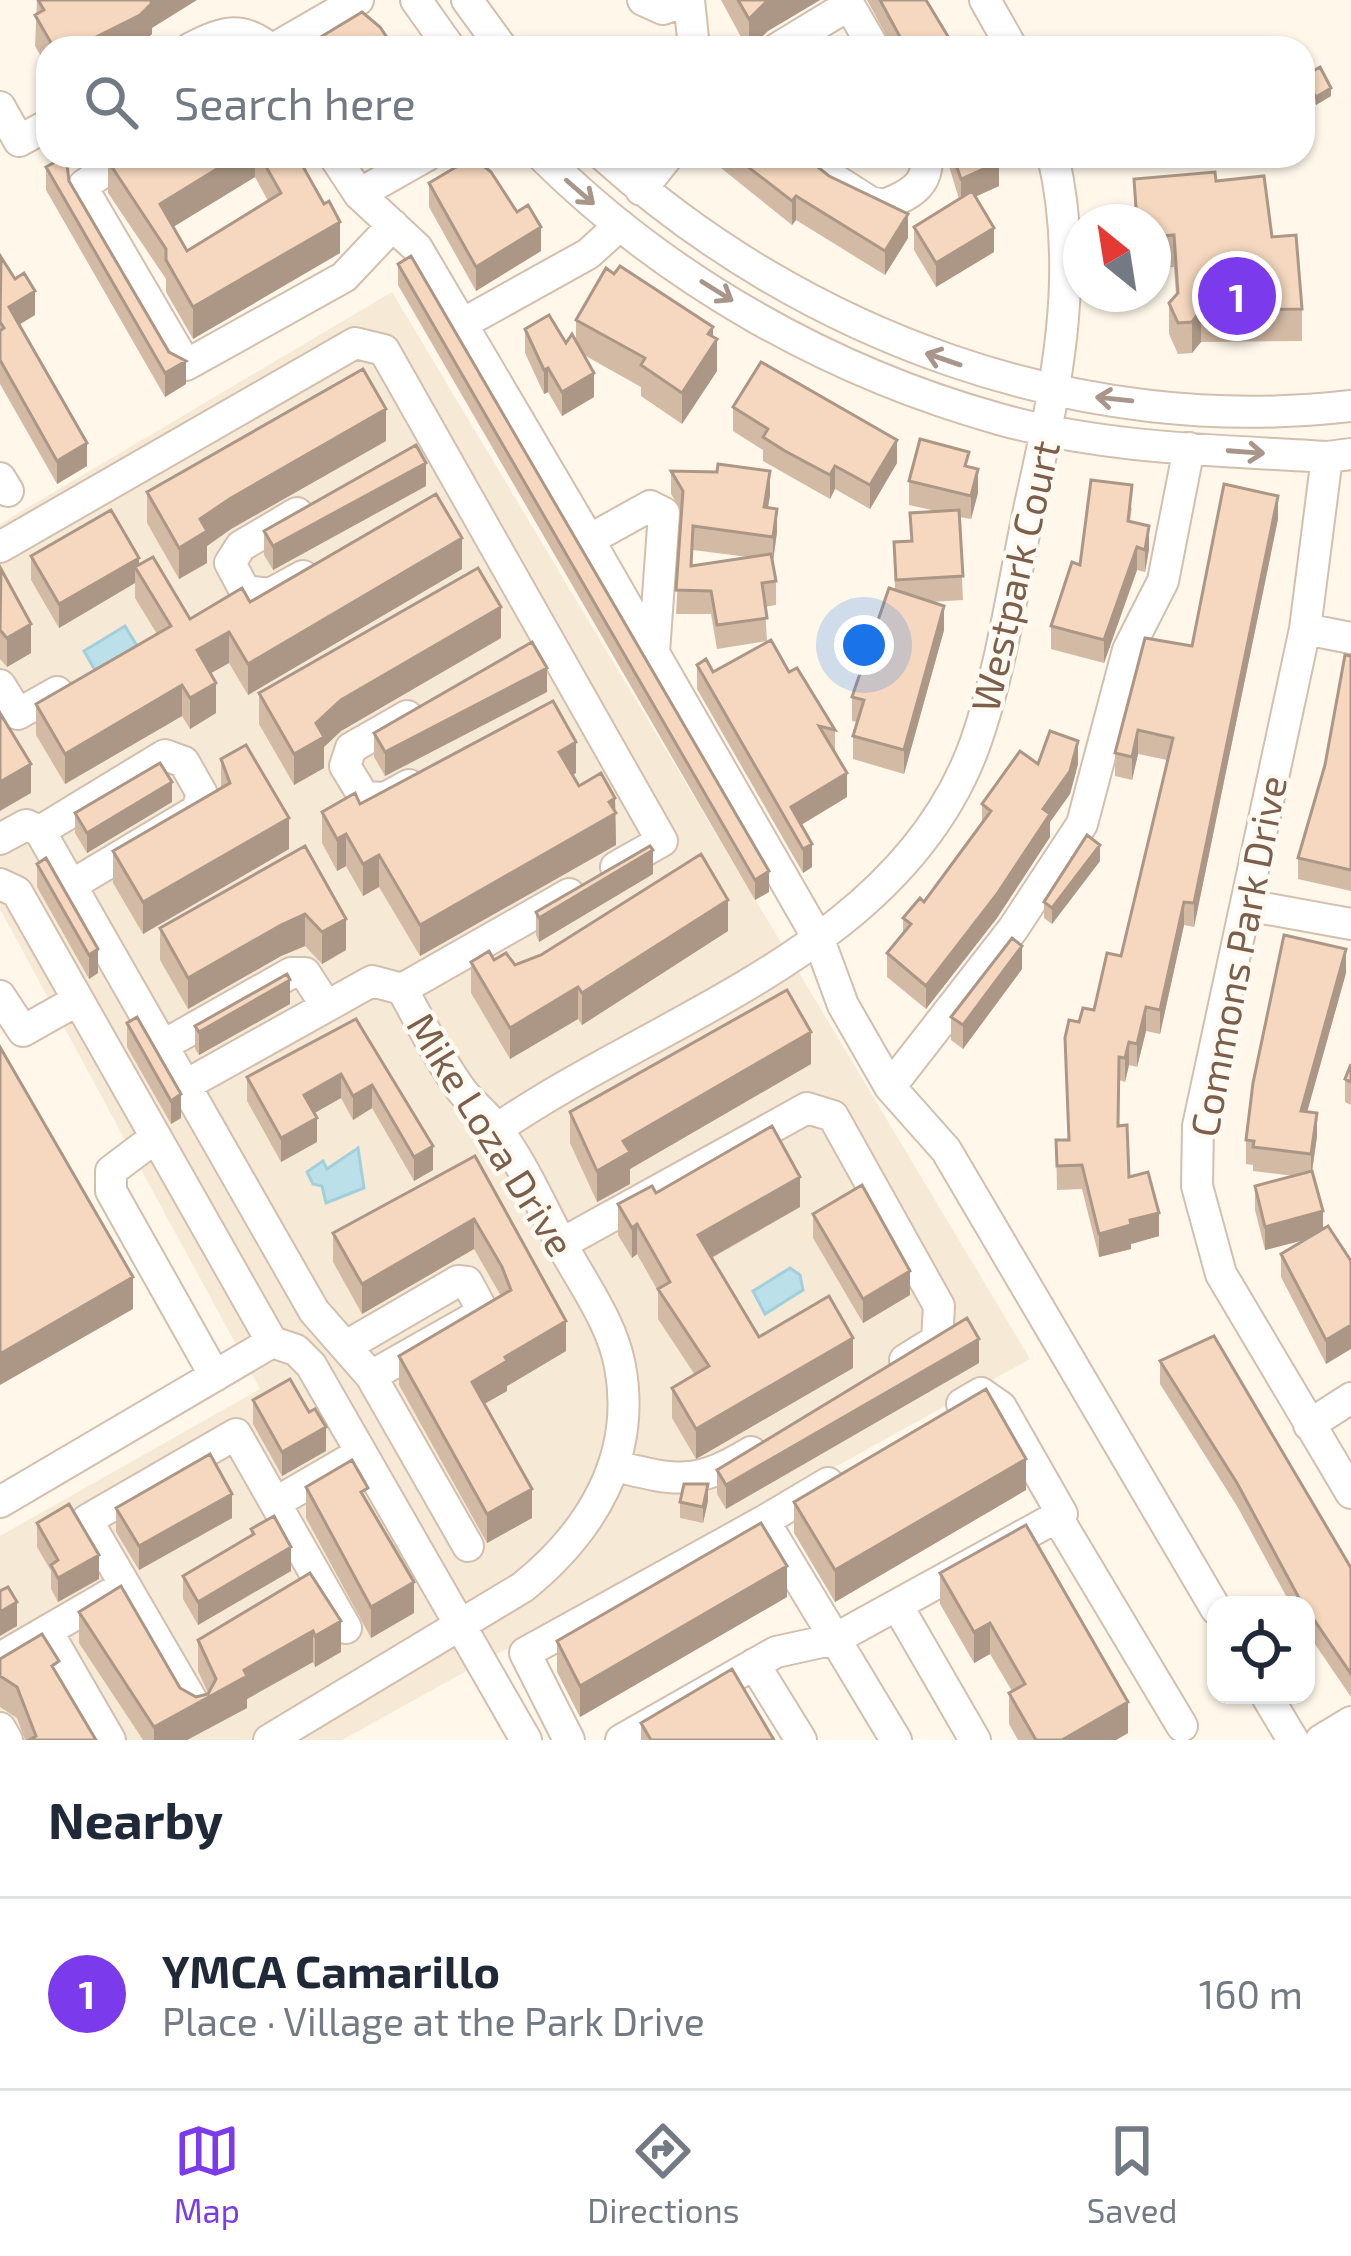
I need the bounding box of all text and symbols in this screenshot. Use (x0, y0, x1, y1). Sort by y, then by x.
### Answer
search box (36, 36, 1315, 168)
icon: search (78, 69, 144, 135)
text: Search here (174, 75, 416, 129)
one-way arrow (564, 177, 595, 205)
north arrow (1063, 204, 1171, 312)
pin: 1 (1198, 251, 1276, 341)
one-way arrow (699, 278, 733, 303)
one-way arrow (925, 346, 963, 368)
one-way arrow (1095, 387, 1134, 410)
street label: Westpark Court (960, 436, 1068, 716)
one-way arrow (1226, 441, 1265, 464)
your location (834, 615, 894, 675)
street label: Commons Park Drive (1179, 772, 1295, 1140)
street label: Mike Loza Drive (399, 1004, 585, 1264)
map controls (1207, 1596, 1315, 1704)
button: locate (1207, 1596, 1315, 1704)
text: Nearby (48, 1788, 223, 1849)
text: YMCA Camarillo (162, 1943, 500, 1997)
text: 1 (79, 1970, 95, 2017)
text: 160 m (1199, 1970, 1303, 2017)
text: Place · Village at the Park Drive (162, 1997, 705, 2044)
tab: Map (174, 2118, 240, 2230)
tab: Directions (587, 2118, 739, 2230)
tab: Saved (1087, 2118, 1177, 2230)

